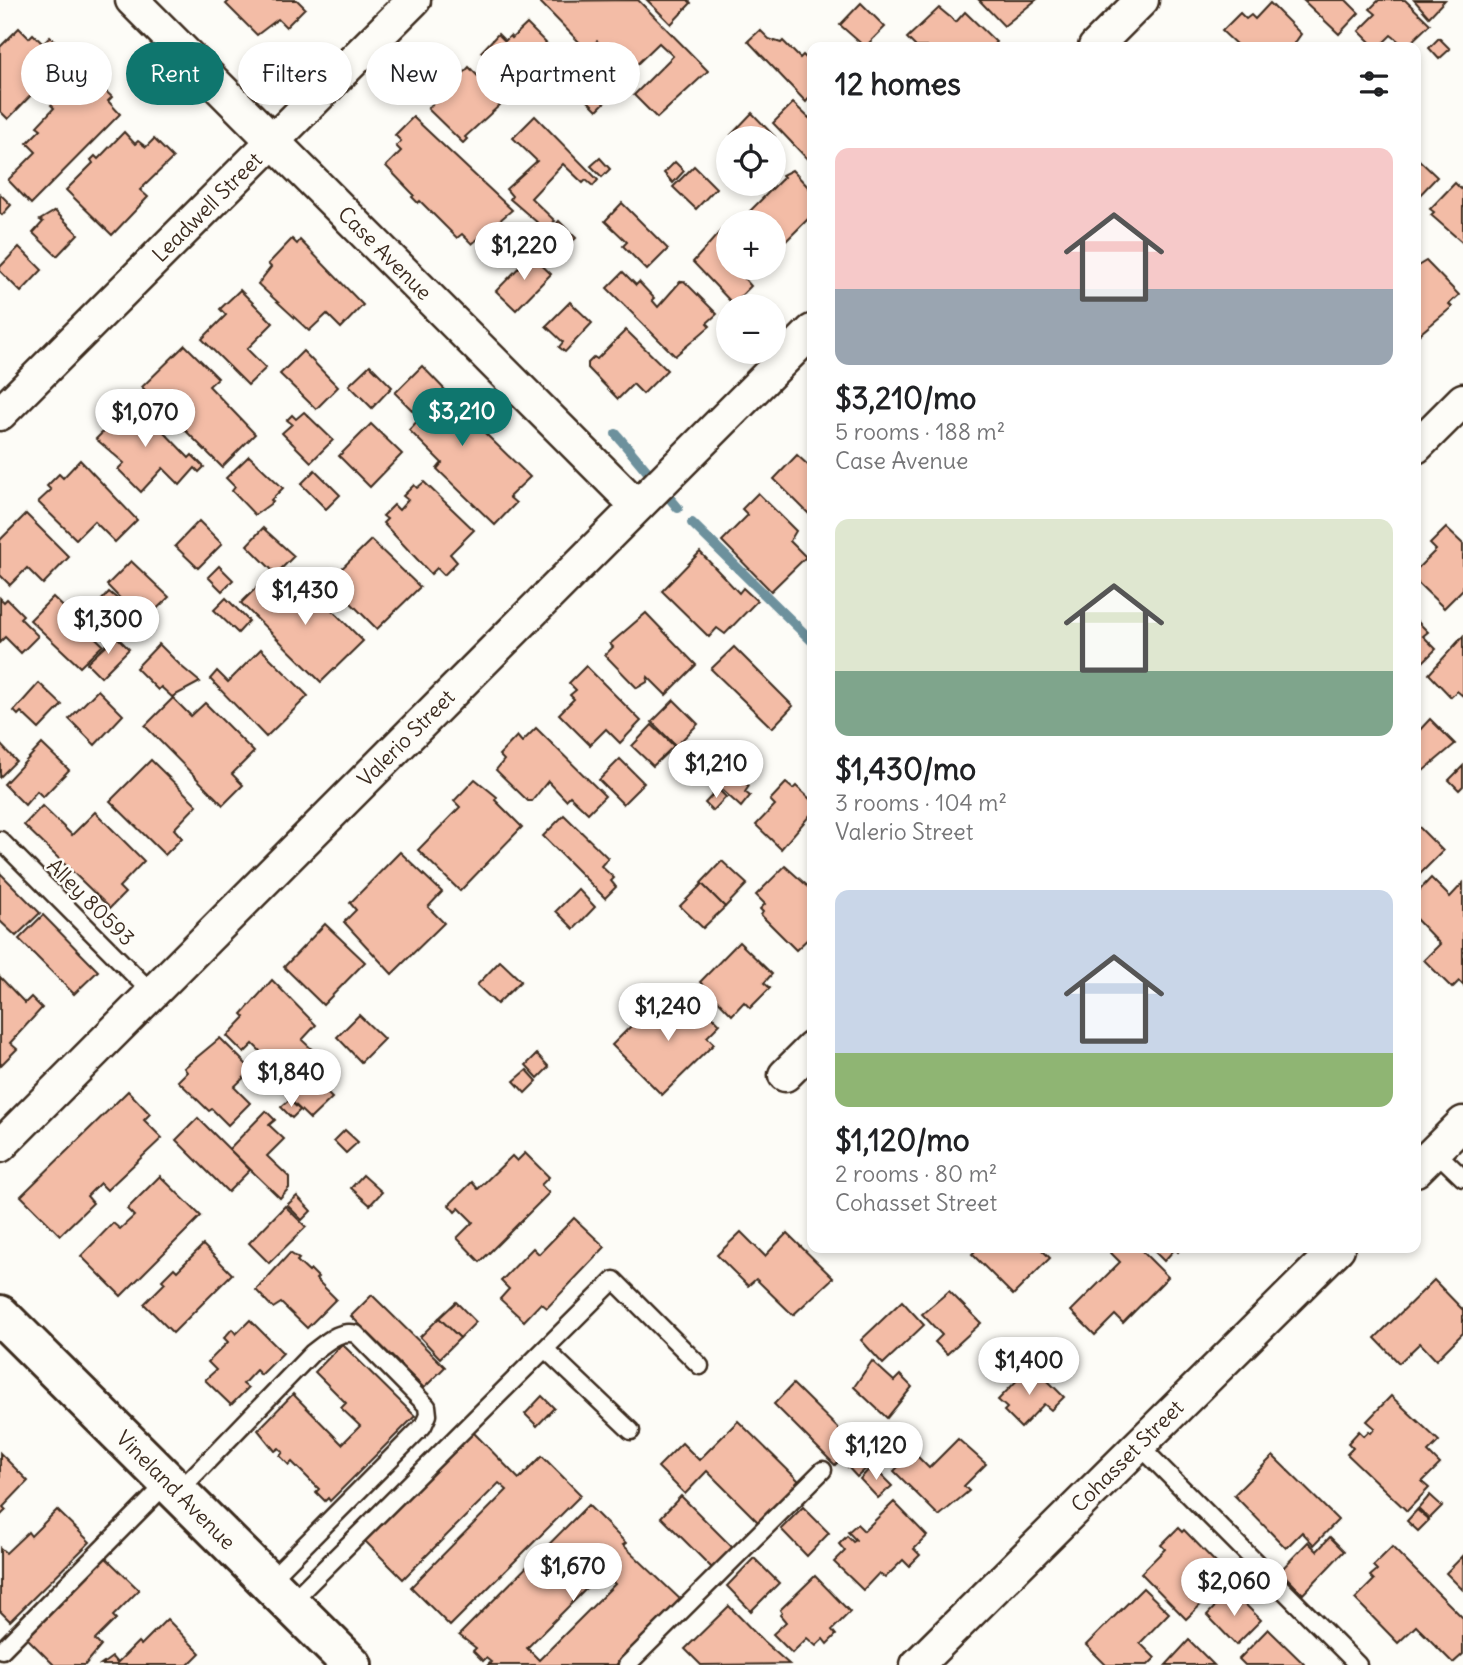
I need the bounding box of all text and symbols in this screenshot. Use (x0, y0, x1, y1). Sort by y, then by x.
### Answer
chip: Buy (21, 42, 112, 105)
chip: Rent (126, 42, 224, 105)
chip: Filters (238, 42, 352, 105)
chip: New (366, 42, 462, 105)
chip: Apartment (476, 42, 640, 105)
text: 12 homes (835, 65, 961, 103)
icon: filters (1355, 65, 1393, 103)
map controls (716, 126, 786, 364)
button: locate (716, 126, 786, 196)
street label: Leadwell Street (146, 146, 268, 268)
icon: home (1051, 194, 1177, 320)
street label: Case Avenue (332, 200, 438, 306)
button: + (716, 210, 786, 280)
pin: $1,220 (467, 222, 581, 282)
text: $1,220 (491, 230, 557, 259)
button: − (716, 294, 786, 364)
text: $3,210/mo (835, 379, 976, 417)
pin: $3,210 (405, 388, 519, 448)
pin: $1,070 (88, 390, 202, 449)
text: $3,210 (428, 396, 496, 425)
text: $1,070 (111, 397, 179, 426)
text: 5 rooms · 188 m² (835, 417, 1005, 446)
text: Case Avenue (835, 446, 969, 475)
icon: home (1051, 565, 1177, 691)
pin: $1,430 (248, 568, 362, 627)
text: $1,430 (271, 575, 339, 604)
pin: $1,300 (51, 596, 165, 656)
text: $1,300 (73, 604, 143, 633)
street label: Valerio Street (352, 684, 460, 792)
pin: $1,210 (659, 740, 773, 800)
text: $1,210 (684, 748, 748, 777)
text: $1,430/mo (835, 750, 976, 788)
text: 3 rooms · 104 m² (835, 788, 1007, 817)
text: Valerio Street (835, 817, 973, 846)
street label: Alley 80593 (41, 852, 141, 952)
icon: home (1051, 936, 1177, 1062)
pin: $1,240 (611, 984, 725, 1043)
text: $1,240 (635, 991, 701, 1020)
pin: $1,840 (234, 1050, 348, 1109)
text: $1,840 (257, 1057, 325, 1086)
text: $1,120/mo (835, 1121, 970, 1159)
text: 2 rooms · 80 m² (835, 1159, 997, 1188)
text: Cohasset Street (835, 1188, 997, 1217)
pin: $1,400 (972, 1338, 1086, 1397)
text: $1,400 (994, 1345, 1064, 1374)
street label: Cohasset Street (1065, 1394, 1189, 1518)
pin: $1,120 (819, 1422, 933, 1482)
street label: Vineland Avenue (111, 1425, 241, 1555)
text: $1,120 (845, 1430, 907, 1459)
pin: $1,670 (516, 1544, 630, 1603)
text: $1,670 (540, 1551, 606, 1580)
pin: $2,060 (1177, 1558, 1291, 1618)
text: $2,060 (1197, 1566, 1271, 1595)

